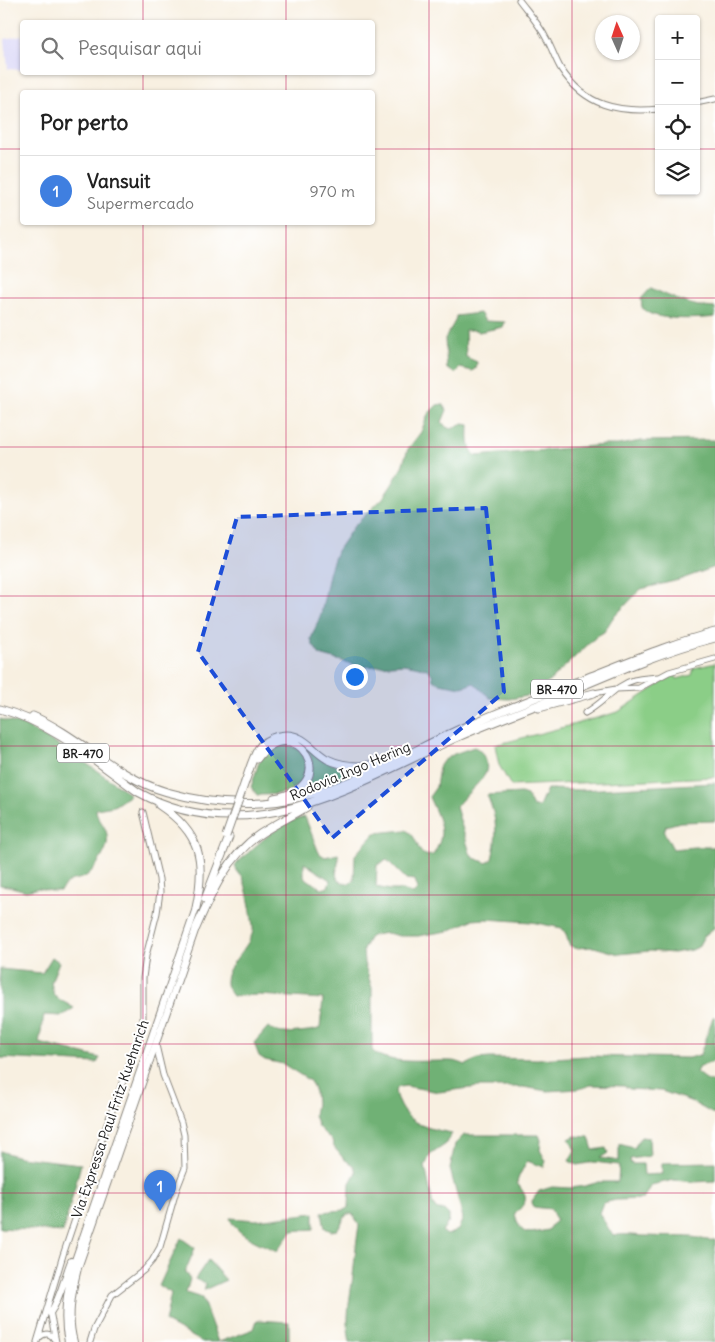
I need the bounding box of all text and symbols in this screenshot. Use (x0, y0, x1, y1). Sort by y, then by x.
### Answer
north arrow (595, 15, 640, 60)
map controls (655, 15, 700, 195)
button: + (655, 15, 700, 60)
search box (20, 20, 375, 75)
icon: search (38, 34, 66, 62)
text: Pesquisar aqui (78, 36, 202, 60)
button: − (655, 60, 700, 105)
button: locate (655, 105, 700, 150)
text: Por perto (40, 109, 128, 136)
button: layers (655, 150, 700, 195)
text: Vansuit (87, 169, 150, 193)
text: 1 (53, 181, 59, 201)
text: 970 m (310, 181, 355, 201)
text: Supermercado (87, 193, 194, 213)
your location (342, 664, 368, 690)
road number: BR-470 (531, 680, 583, 699)
street label: Rodovia Ingo Hering (287, 737, 413, 805)
road number: BR-470 (57, 744, 109, 762)
street label: Via Expressa Paul Fritz Kuehnrich (67, 1017, 153, 1221)
pin: 1 (144, 1170, 176, 1211)

